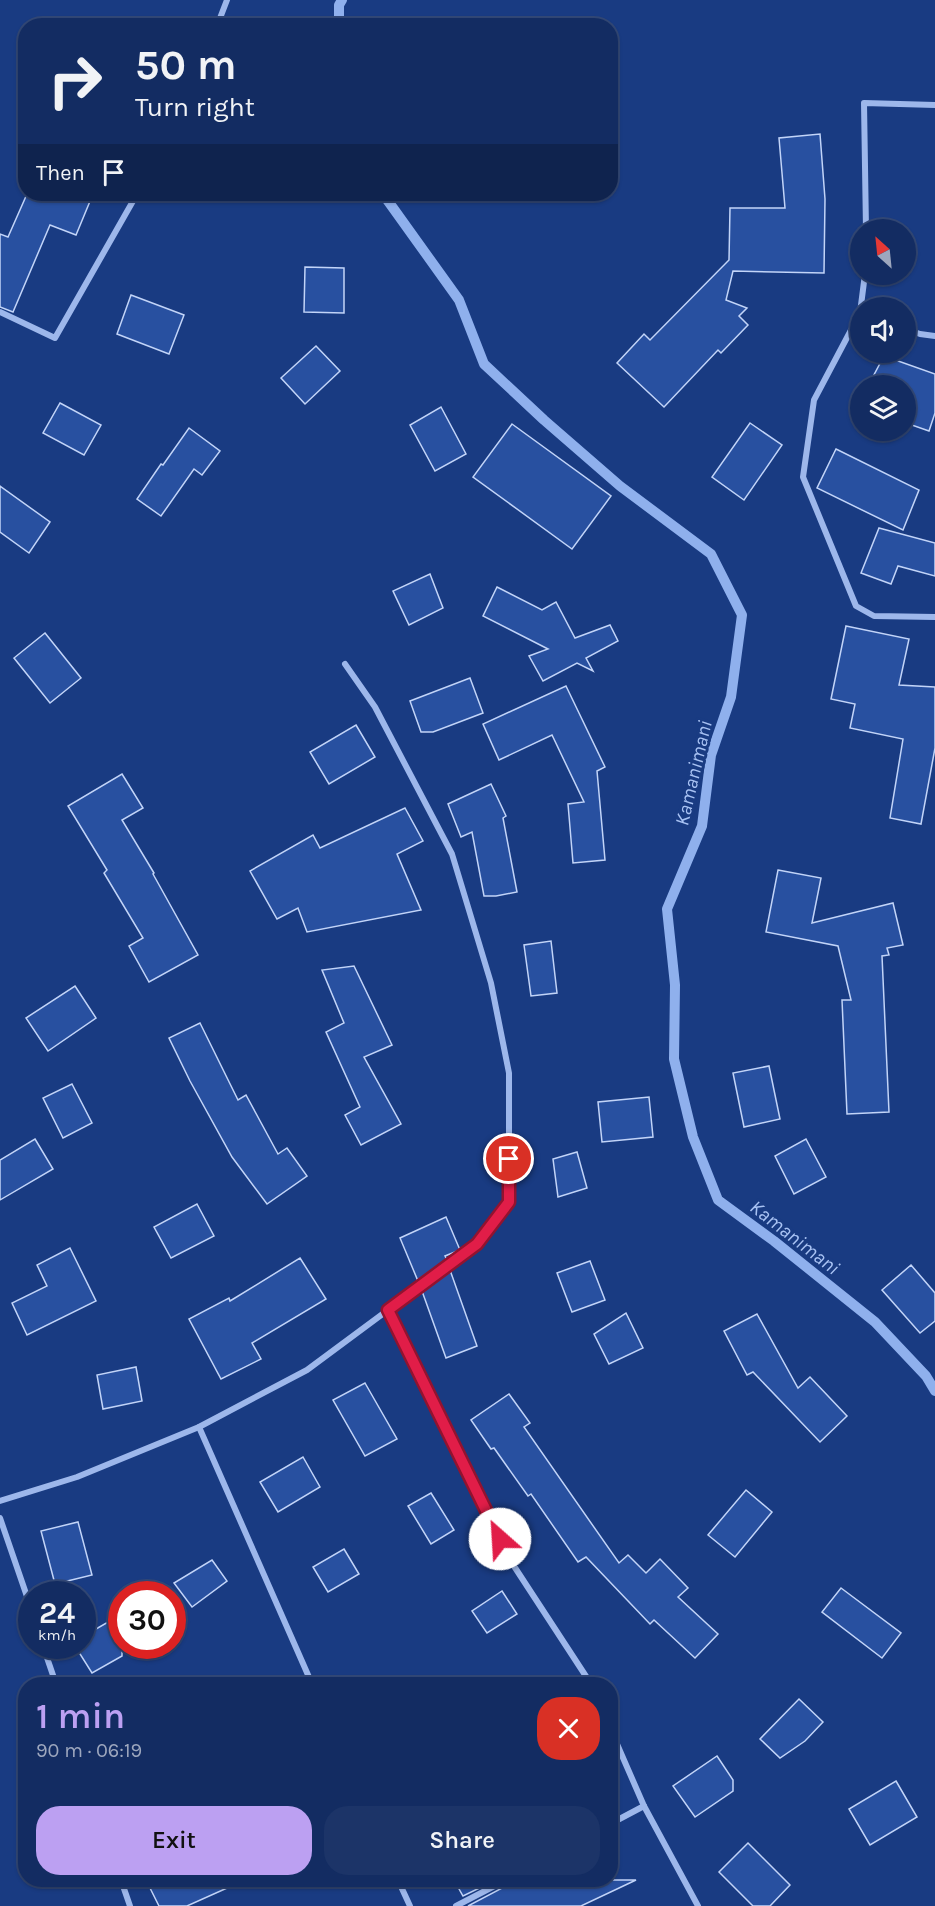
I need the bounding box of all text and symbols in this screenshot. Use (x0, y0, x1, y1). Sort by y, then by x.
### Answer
text: 50 m (135, 40, 237, 90)
icon: right (36, 42, 114, 120)
text: Turn right (135, 91, 255, 123)
icon: arrive (97, 156, 130, 189)
text: Then (36, 160, 85, 186)
north arrow (850, 219, 916, 285)
map controls (850, 219, 916, 441)
button: sound (850, 297, 916, 363)
button: layers (850, 375, 916, 441)
water label: Kamanimani (670, 718, 717, 828)
pin (483, 1133, 534, 1184)
icon: arrive (492, 1142, 525, 1175)
water label: Kamanimani (745, 1195, 844, 1279)
position arrow (468, 1507, 532, 1571)
speed limit sign: 30 (108, 1581, 186, 1659)
text: 24 (39, 1595, 75, 1631)
text: km/h (38, 1626, 76, 1644)
text: 1 min (36, 1695, 125, 1737)
button: close (537, 1697, 600, 1760)
text: 90 m · 06:19 (36, 1739, 142, 1762)
button: Exit (36, 1806, 312, 1875)
button: Share (324, 1806, 600, 1875)

